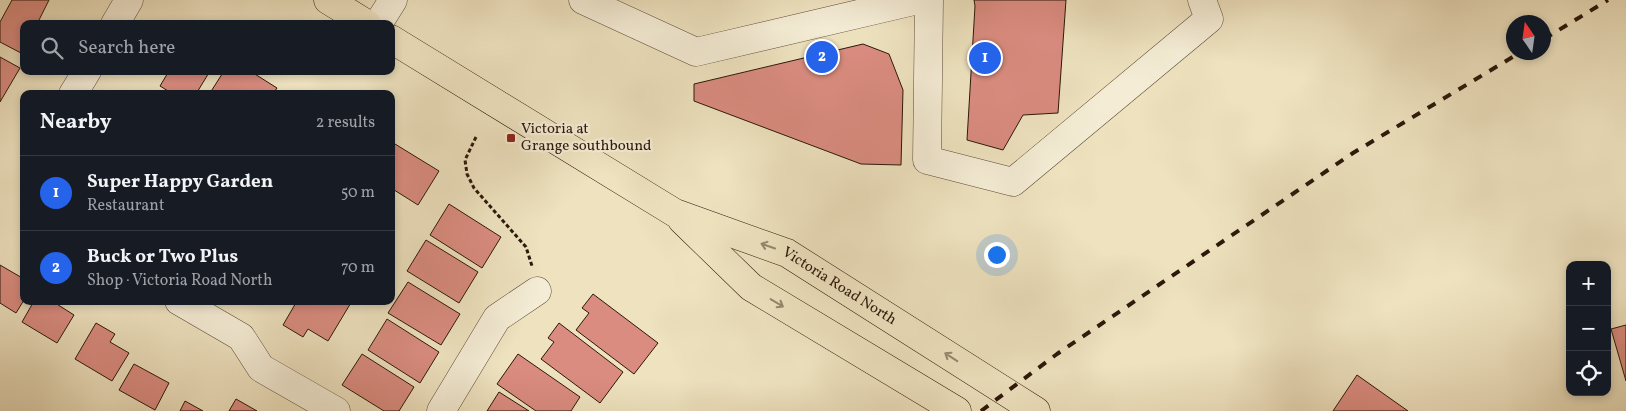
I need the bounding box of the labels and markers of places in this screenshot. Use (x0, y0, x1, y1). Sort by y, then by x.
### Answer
pin: 2 (806, 38, 838, 76)
pin: 1 (969, 39, 1001, 77)
place label: Victoria at Grange southbound (521, 119, 652, 157)
marker: Victoria at Grange southbound (505, 132, 517, 144)

